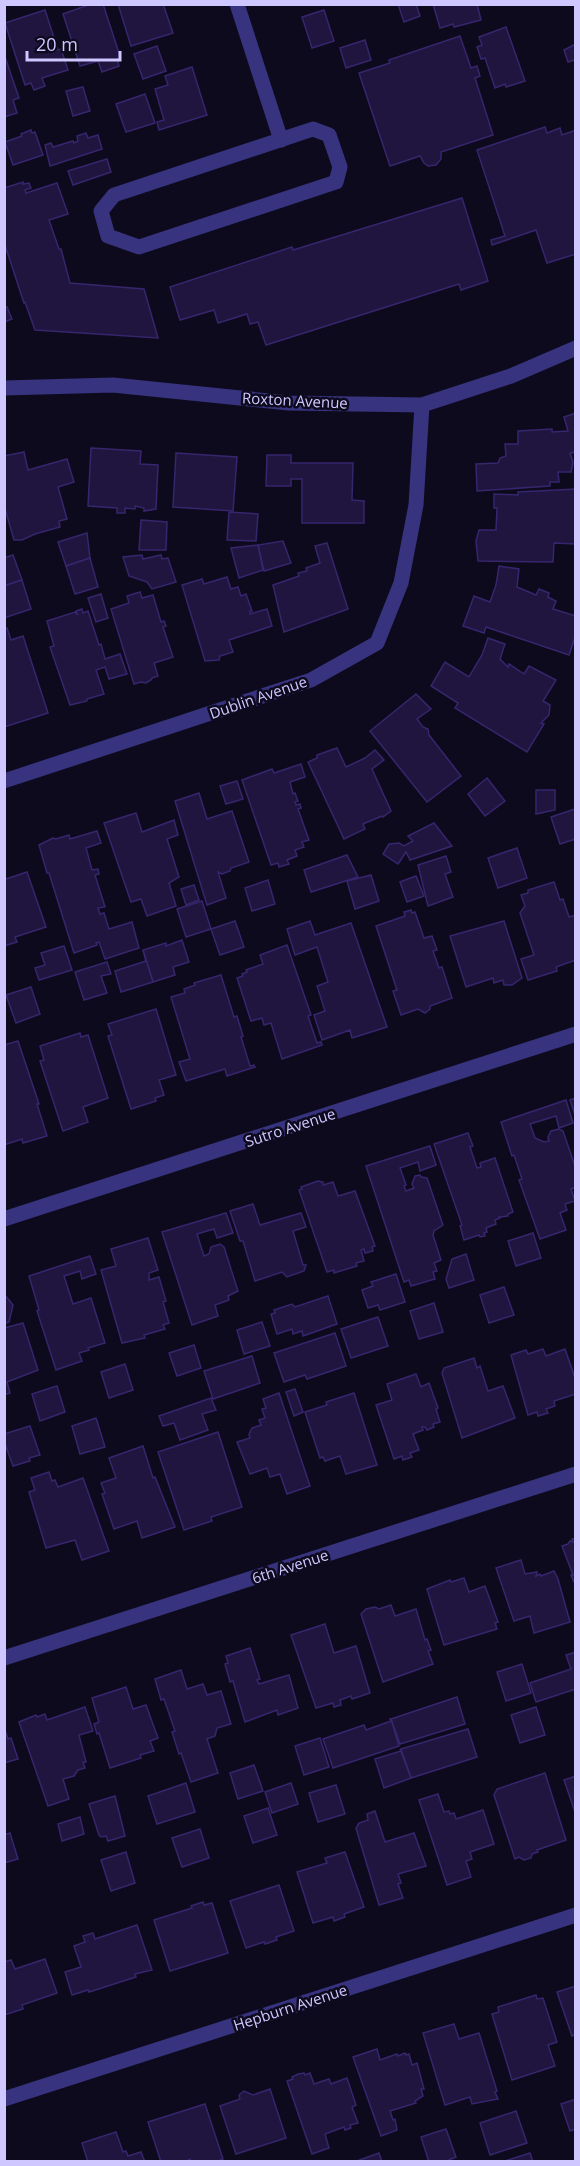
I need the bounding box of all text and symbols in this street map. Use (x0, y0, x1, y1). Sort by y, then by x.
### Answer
scale bar (27, 24, 120, 62)
text: 20 m (36, 32, 78, 56)
street label: Roxton Avenue (242, 387, 348, 413)
street label: Dublin Avenue (206, 671, 310, 723)
street label: Sutro Avenue (242, 1103, 338, 1151)
street label: 6th Avenue (249, 1544, 331, 1588)
street label: Hepburn Avenue (231, 1979, 349, 2035)

